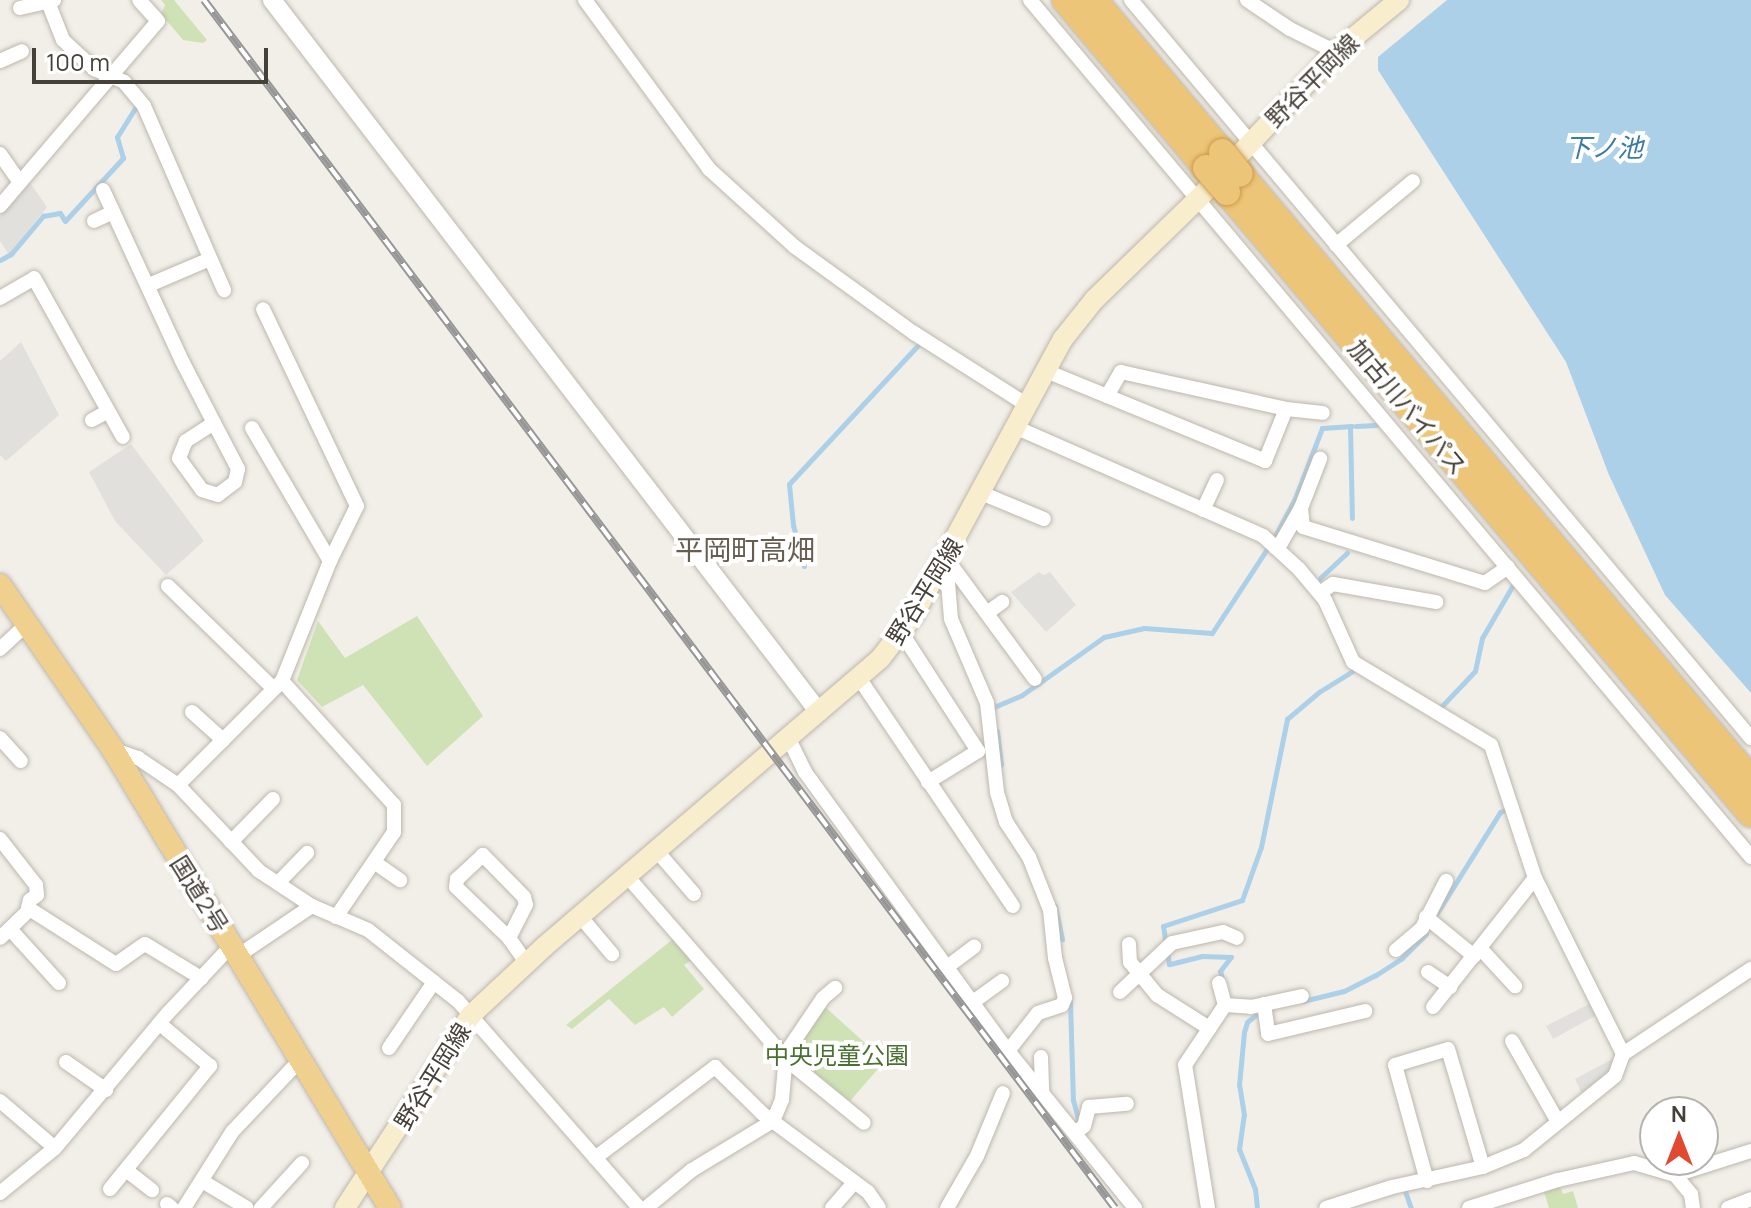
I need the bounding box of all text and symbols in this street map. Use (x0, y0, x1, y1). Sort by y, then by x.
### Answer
street label: 野谷平岡線 (1259, 27, 1365, 133)
scale bar (36, 32, 272, 82)
text: 100 m (46, 45, 110, 78)
water label: 下ノ池 (1565, 132, 1643, 164)
street label: 加古川バイパス (1343, 333, 1473, 481)
district label: 平岡町高畑 (675, 532, 815, 566)
street label: 野谷平岡線 (880, 532, 968, 650)
street label: 国道2号 (165, 850, 235, 938)
street label: 野谷平岡線 (388, 1017, 476, 1135)
park label: 中央児童公園 (765, 1041, 909, 1069)
north arrow (1639, 1096, 1719, 1176)
text: N (1671, 1099, 1687, 1129)

